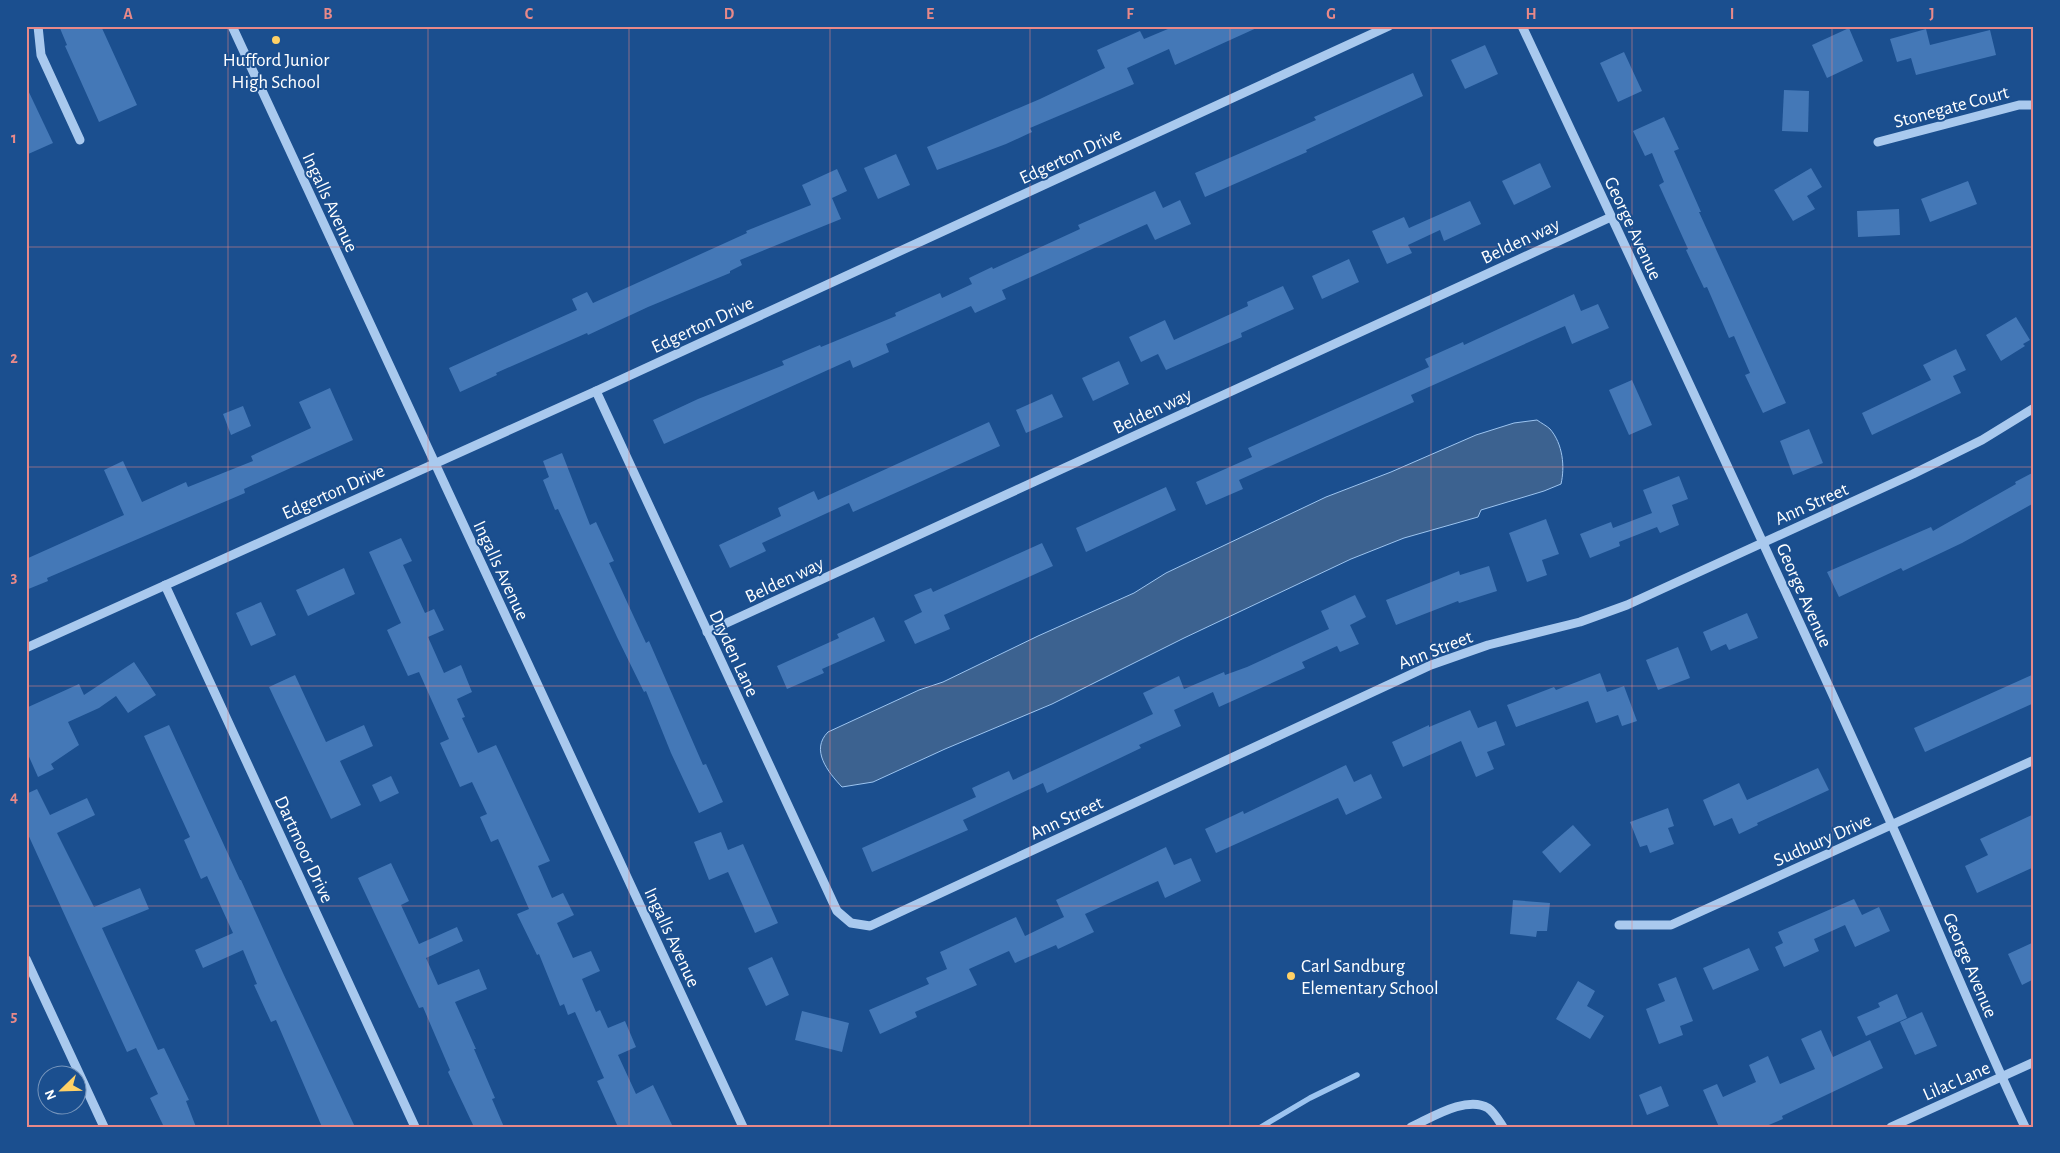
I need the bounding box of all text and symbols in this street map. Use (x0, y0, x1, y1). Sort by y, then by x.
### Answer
text: A (123, 6, 133, 22)
text: B (323, 6, 333, 22)
text: C (525, 6, 534, 22)
text: D (724, 6, 735, 22)
text: E (926, 6, 934, 22)
text: F (1126, 6, 1134, 22)
text: G (1326, 6, 1336, 22)
text: H (1525, 6, 1537, 22)
text: I (1730, 6, 1734, 22)
text: J (1929, 6, 1935, 22)
marker: Hufford Junior High School (270, 34, 282, 46)
place label: Hufford Junior High School (223, 51, 329, 92)
street label: Stonegate Court (1892, 83, 2011, 132)
street label: Edgerton Drive (1017, 124, 1125, 188)
text: 1 (11, 130, 17, 146)
street label: Ingalls Avenue (298, 150, 361, 255)
street label: George Avenue (1600, 174, 1665, 283)
street label: Belden way (1478, 215, 1563, 268)
street label: Edgerton Drive (649, 293, 757, 357)
text: 2 (10, 350, 18, 366)
street label: Belden way (1110, 385, 1195, 438)
street label: Edgerton Drive (279, 461, 388, 523)
street label: Ann Street (1772, 480, 1851, 529)
street label: Ingalls Avenue (469, 518, 532, 623)
street label: George Avenue (1772, 541, 1835, 650)
street label: Belden way (742, 554, 827, 607)
text: 3 (11, 569, 18, 585)
street label: Dryden Lane (705, 607, 762, 700)
street label: Ann Street (1396, 628, 1475, 673)
text: 4 (10, 789, 18, 805)
street label: Dartmoor Drive (271, 793, 337, 906)
street label: Ann Street (1027, 793, 1106, 843)
street label: Sudbury Drive (1771, 810, 1874, 870)
street label: Ingalls Avenue (640, 885, 703, 990)
street label: George Avenue (1939, 911, 2000, 1021)
place label: Carl Sandburg Elementary School (1301, 957, 1439, 998)
marker: Carl Sandburg Elementary School (1285, 970, 1297, 982)
text: 5 (11, 1008, 18, 1024)
street label: Lilac Lane (1920, 1058, 1993, 1105)
north arrow (38, 1066, 88, 1116)
text: N (43, 1087, 59, 1102)

